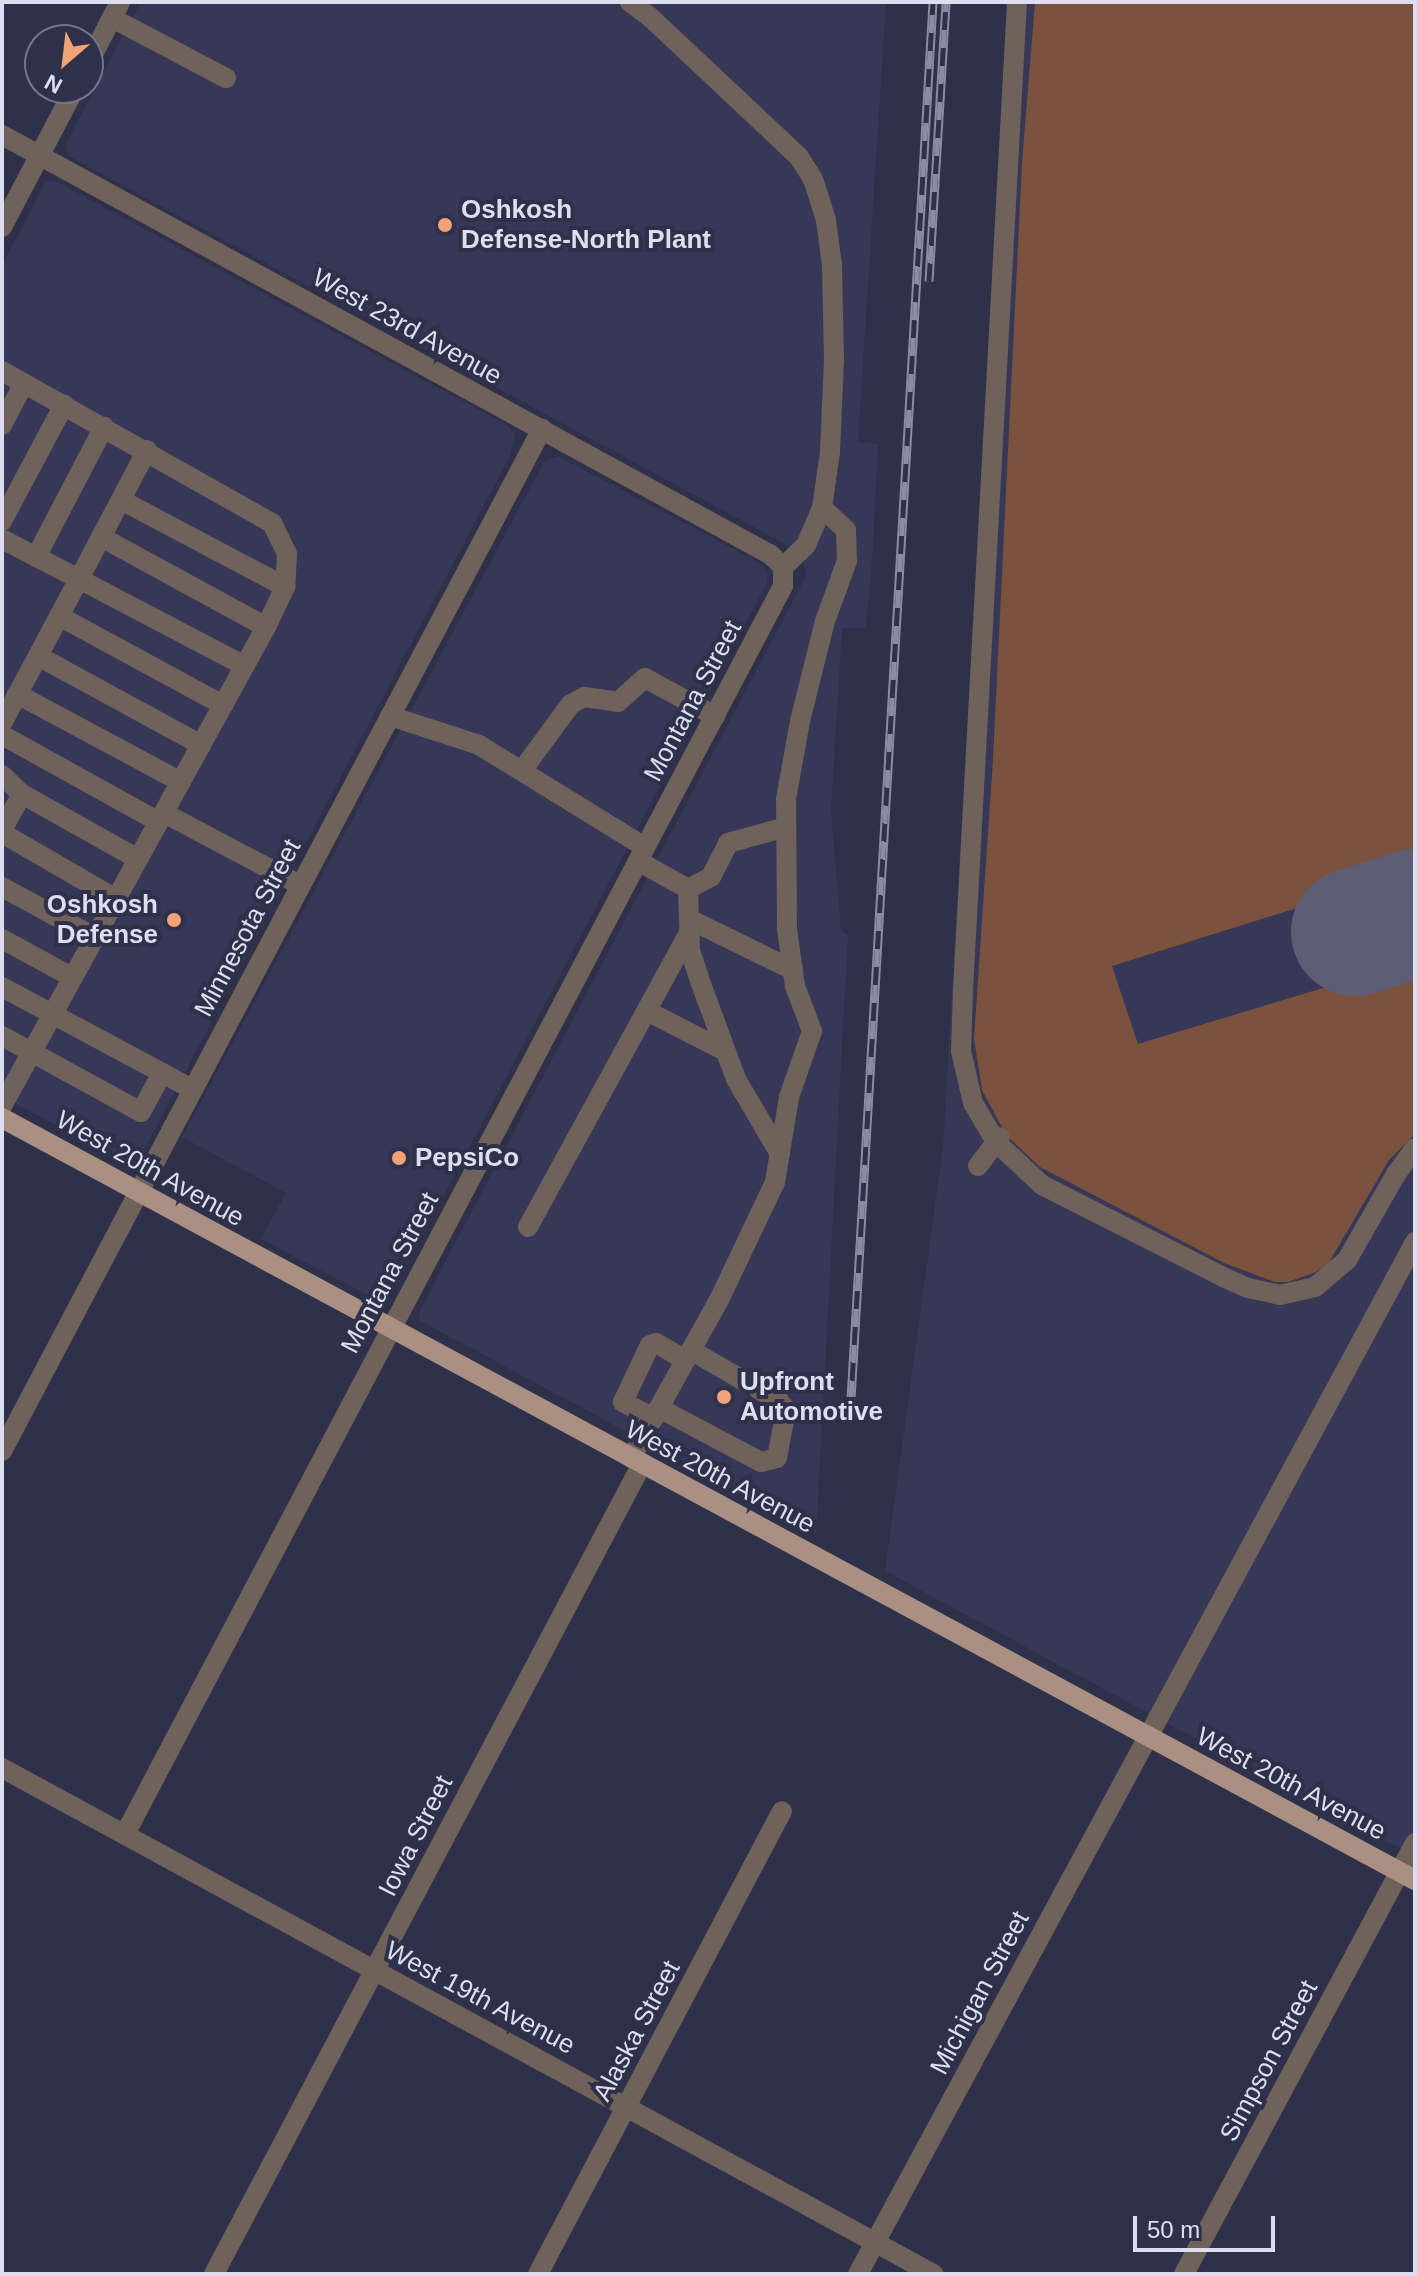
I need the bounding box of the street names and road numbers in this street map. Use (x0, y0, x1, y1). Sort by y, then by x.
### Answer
street label: West 23rd Avenue (306, 262, 508, 392)
street label: Montana Street (637, 615, 749, 787)
street label: Minnesota Street (188, 834, 308, 1022)
street label: West 20th Avenue (50, 1104, 250, 1234)
street label: Montana Street (334, 1187, 446, 1359)
street label: West 20th Avenue (619, 1414, 821, 1540)
street label: West 20th Avenue (1190, 1721, 1392, 1847)
street label: Iowa Street (372, 1770, 460, 1902)
street label: Michigan Street (924, 1906, 1036, 2080)
street label: West 19th Avenue (379, 1935, 581, 2061)
street label: Alaska Street (587, 1955, 687, 2107)
street label: Simpson Street (1214, 1975, 1324, 2147)

